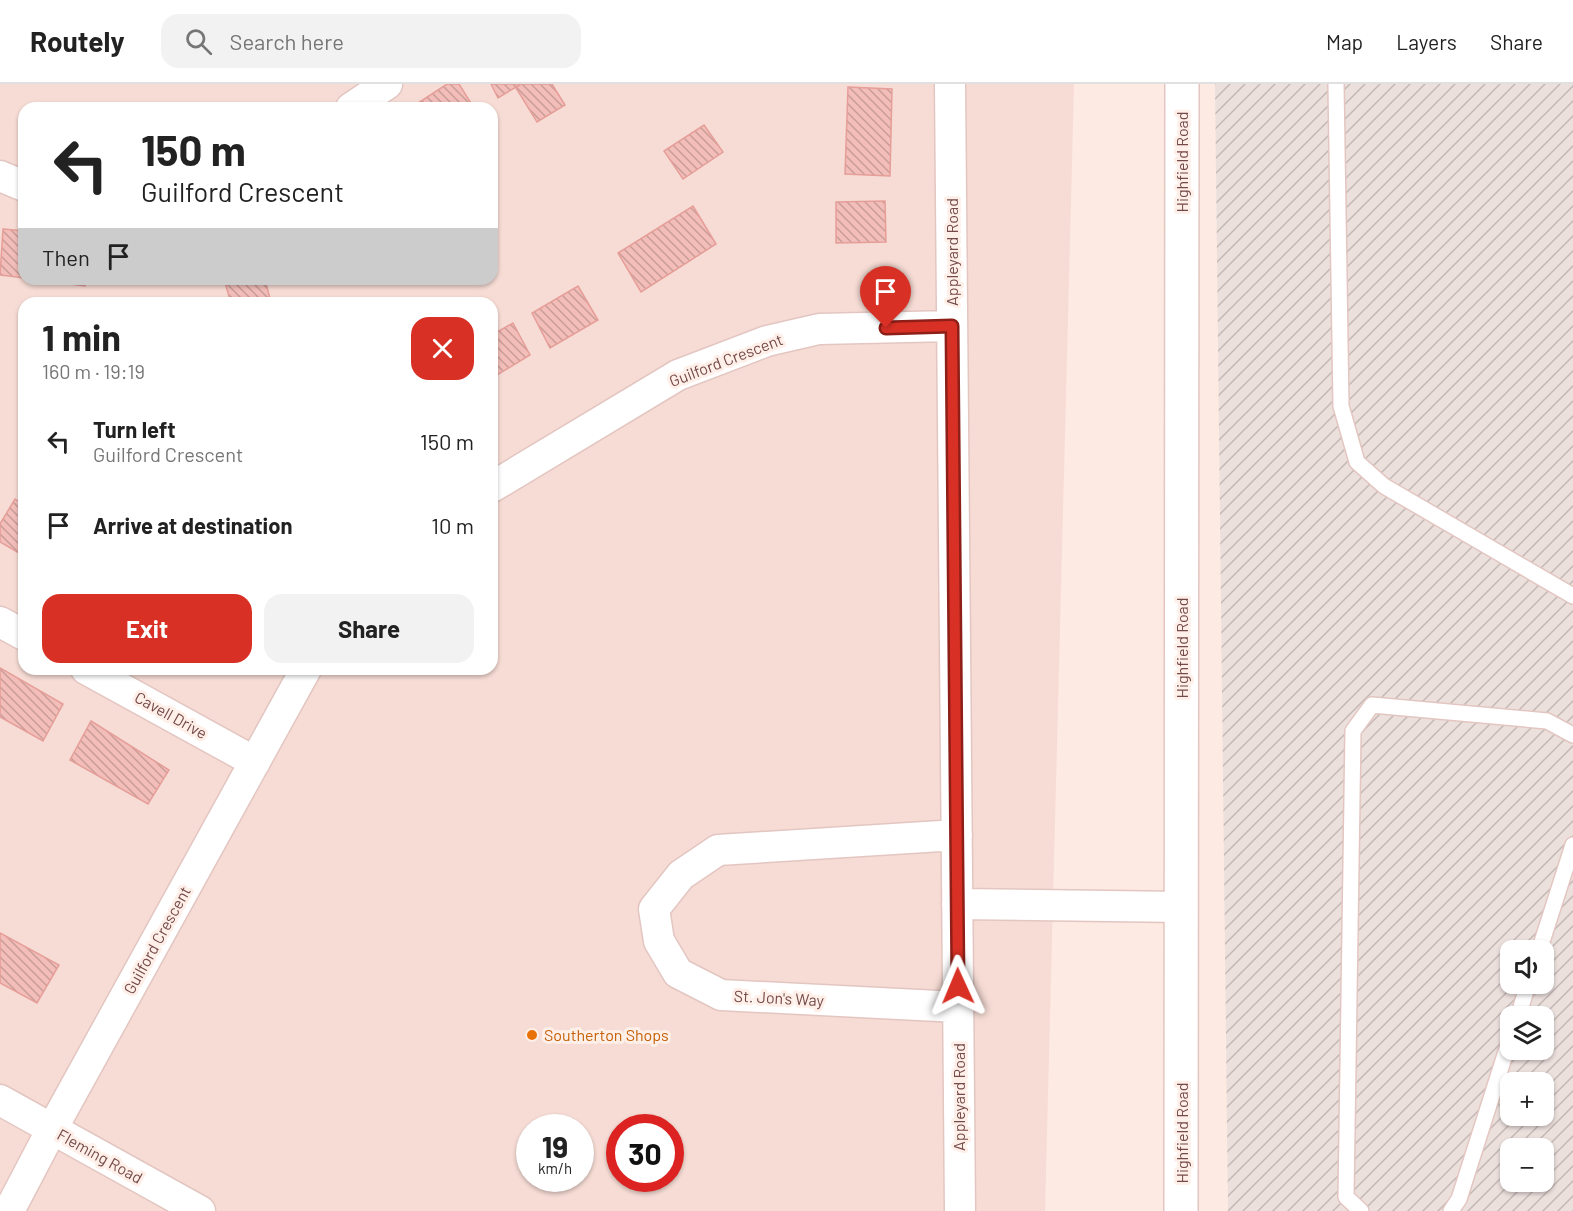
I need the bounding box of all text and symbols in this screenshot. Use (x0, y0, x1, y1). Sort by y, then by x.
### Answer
search box (161, 14, 581, 68)
text: Routely (30, 24, 125, 58)
icon: search (182, 25, 215, 58)
text: Search here (230, 28, 344, 54)
text: Map (1326, 29, 1363, 54)
text: Layers (1396, 29, 1457, 54)
text: Share (1490, 29, 1543, 54)
street label: Highfield Road (1172, 111, 1191, 213)
text: 150 m (141, 124, 246, 174)
icon: left (42, 126, 120, 204)
text: Guilford Crescent (141, 175, 344, 207)
street label: Appleyard Road (942, 198, 961, 306)
icon: arrive (102, 240, 135, 273)
text: Then (42, 244, 90, 270)
pin (860, 266, 911, 328)
icon: arrive (869, 275, 902, 308)
text: 1 min (42, 315, 121, 358)
button: close (411, 317, 474, 380)
street label: Guilford Crescent (666, 329, 785, 390)
text: 160 m · 19:19 (42, 359, 145, 383)
text: Turn left (93, 416, 176, 442)
icon: left (42, 425, 75, 458)
text: 150 m (420, 428, 474, 454)
text: Guilford Crescent (93, 442, 243, 466)
icon: arrive (42, 509, 75, 542)
text: Arrive at destination (93, 512, 292, 538)
text: 10 m (431, 512, 474, 538)
button: Exit (42, 594, 252, 663)
button: Share (264, 594, 474, 663)
street label: Highfield Road (1172, 597, 1191, 699)
street label: Cavell Drive (132, 687, 211, 742)
street label: Guilford Crescent (119, 883, 194, 997)
map controls (1500, 940, 1554, 1192)
button: sound (1500, 940, 1554, 994)
position arrow (926, 954, 990, 1018)
street label: St. Jon's Way (733, 986, 825, 1009)
button: layers (1500, 1006, 1554, 1060)
place label: Southerton Shops (544, 1025, 669, 1044)
marker: Southerton Shops (525, 1028, 539, 1042)
street label: Appleyard Road (949, 1043, 968, 1151)
button: + (1500, 1072, 1554, 1126)
street label: Highfield Road (1172, 1082, 1191, 1184)
speed limit sign: 30 (606, 1114, 684, 1192)
street label: Fleming Road (54, 1124, 146, 1187)
text: 19 (542, 1128, 568, 1164)
button: − (1500, 1138, 1554, 1192)
text: km/h (538, 1159, 572, 1177)

